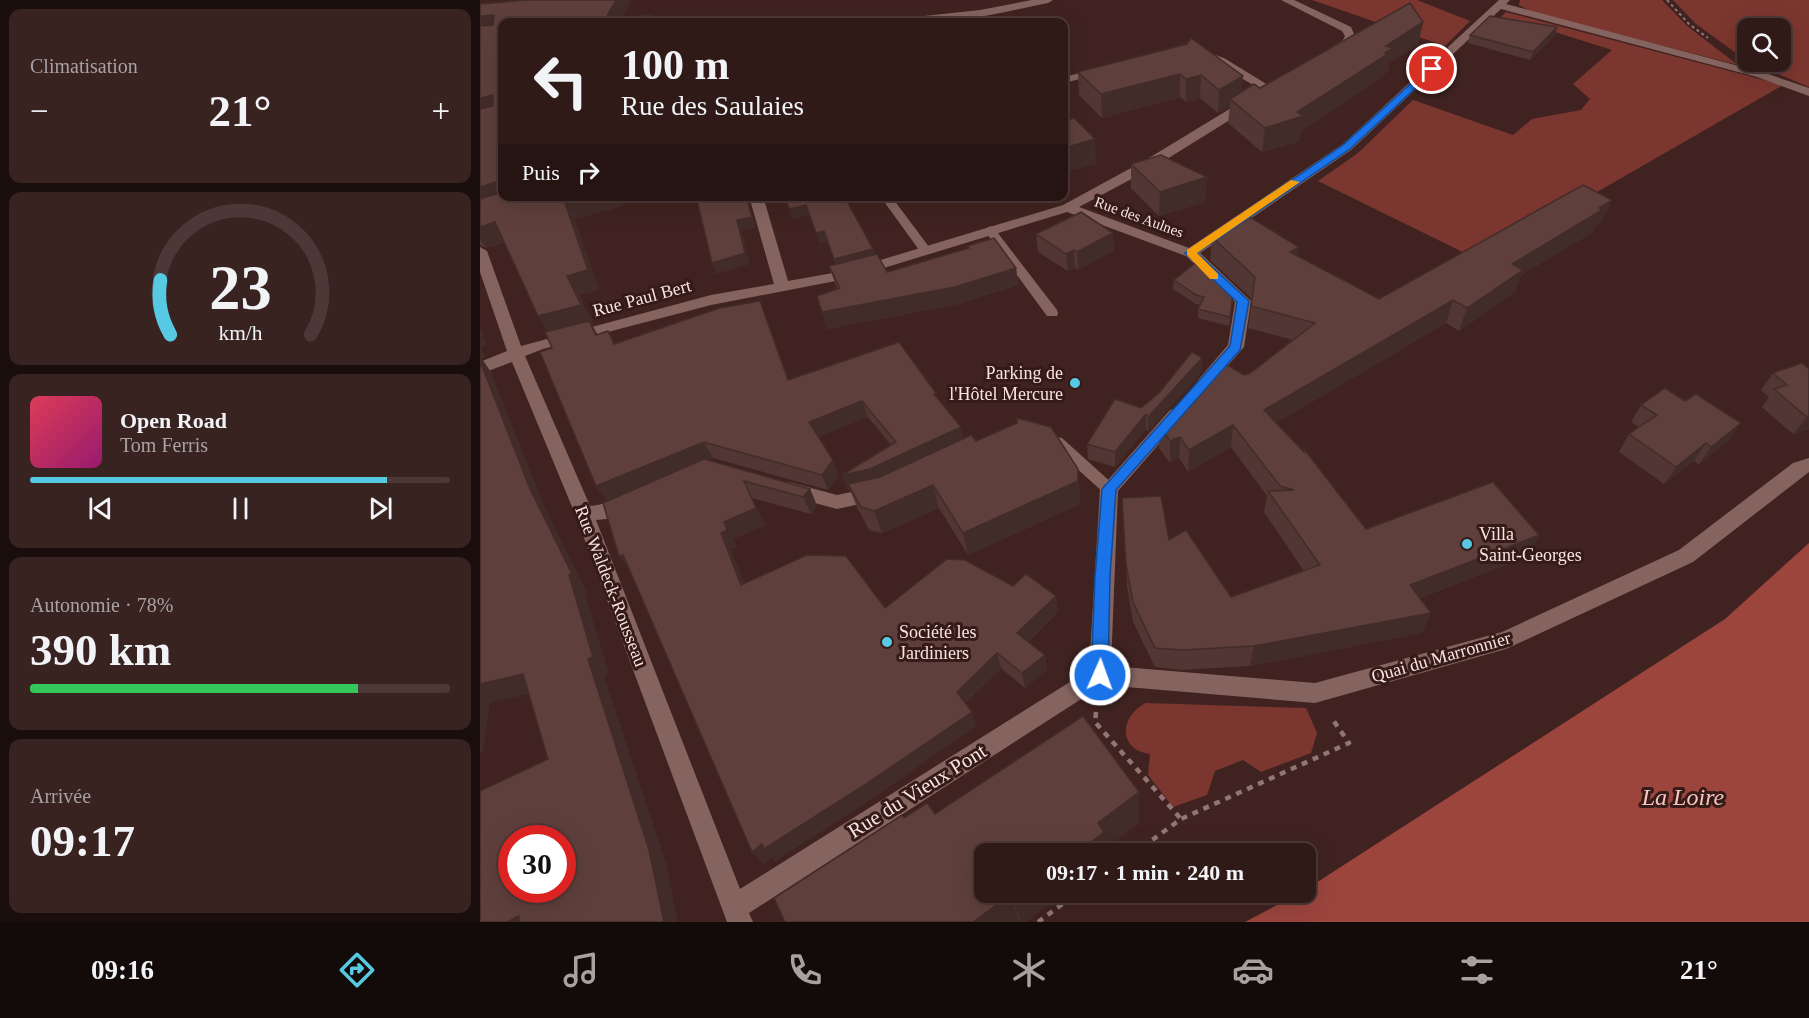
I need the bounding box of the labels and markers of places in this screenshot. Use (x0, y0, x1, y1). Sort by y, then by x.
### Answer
pin (1406, 43, 1457, 94)
place label: Parking de l'Hôtel Mercure (949, 363, 1063, 404)
marker: Parking de l'Hôtel Mercure (1068, 376, 1082, 390)
place label: Villa Saint-Georges (1479, 524, 1582, 565)
marker: Villa Saint-Georges (1460, 537, 1474, 551)
place label: Société les Jardiniers (899, 622, 976, 663)
marker: Société les Jardiniers (880, 635, 894, 649)

